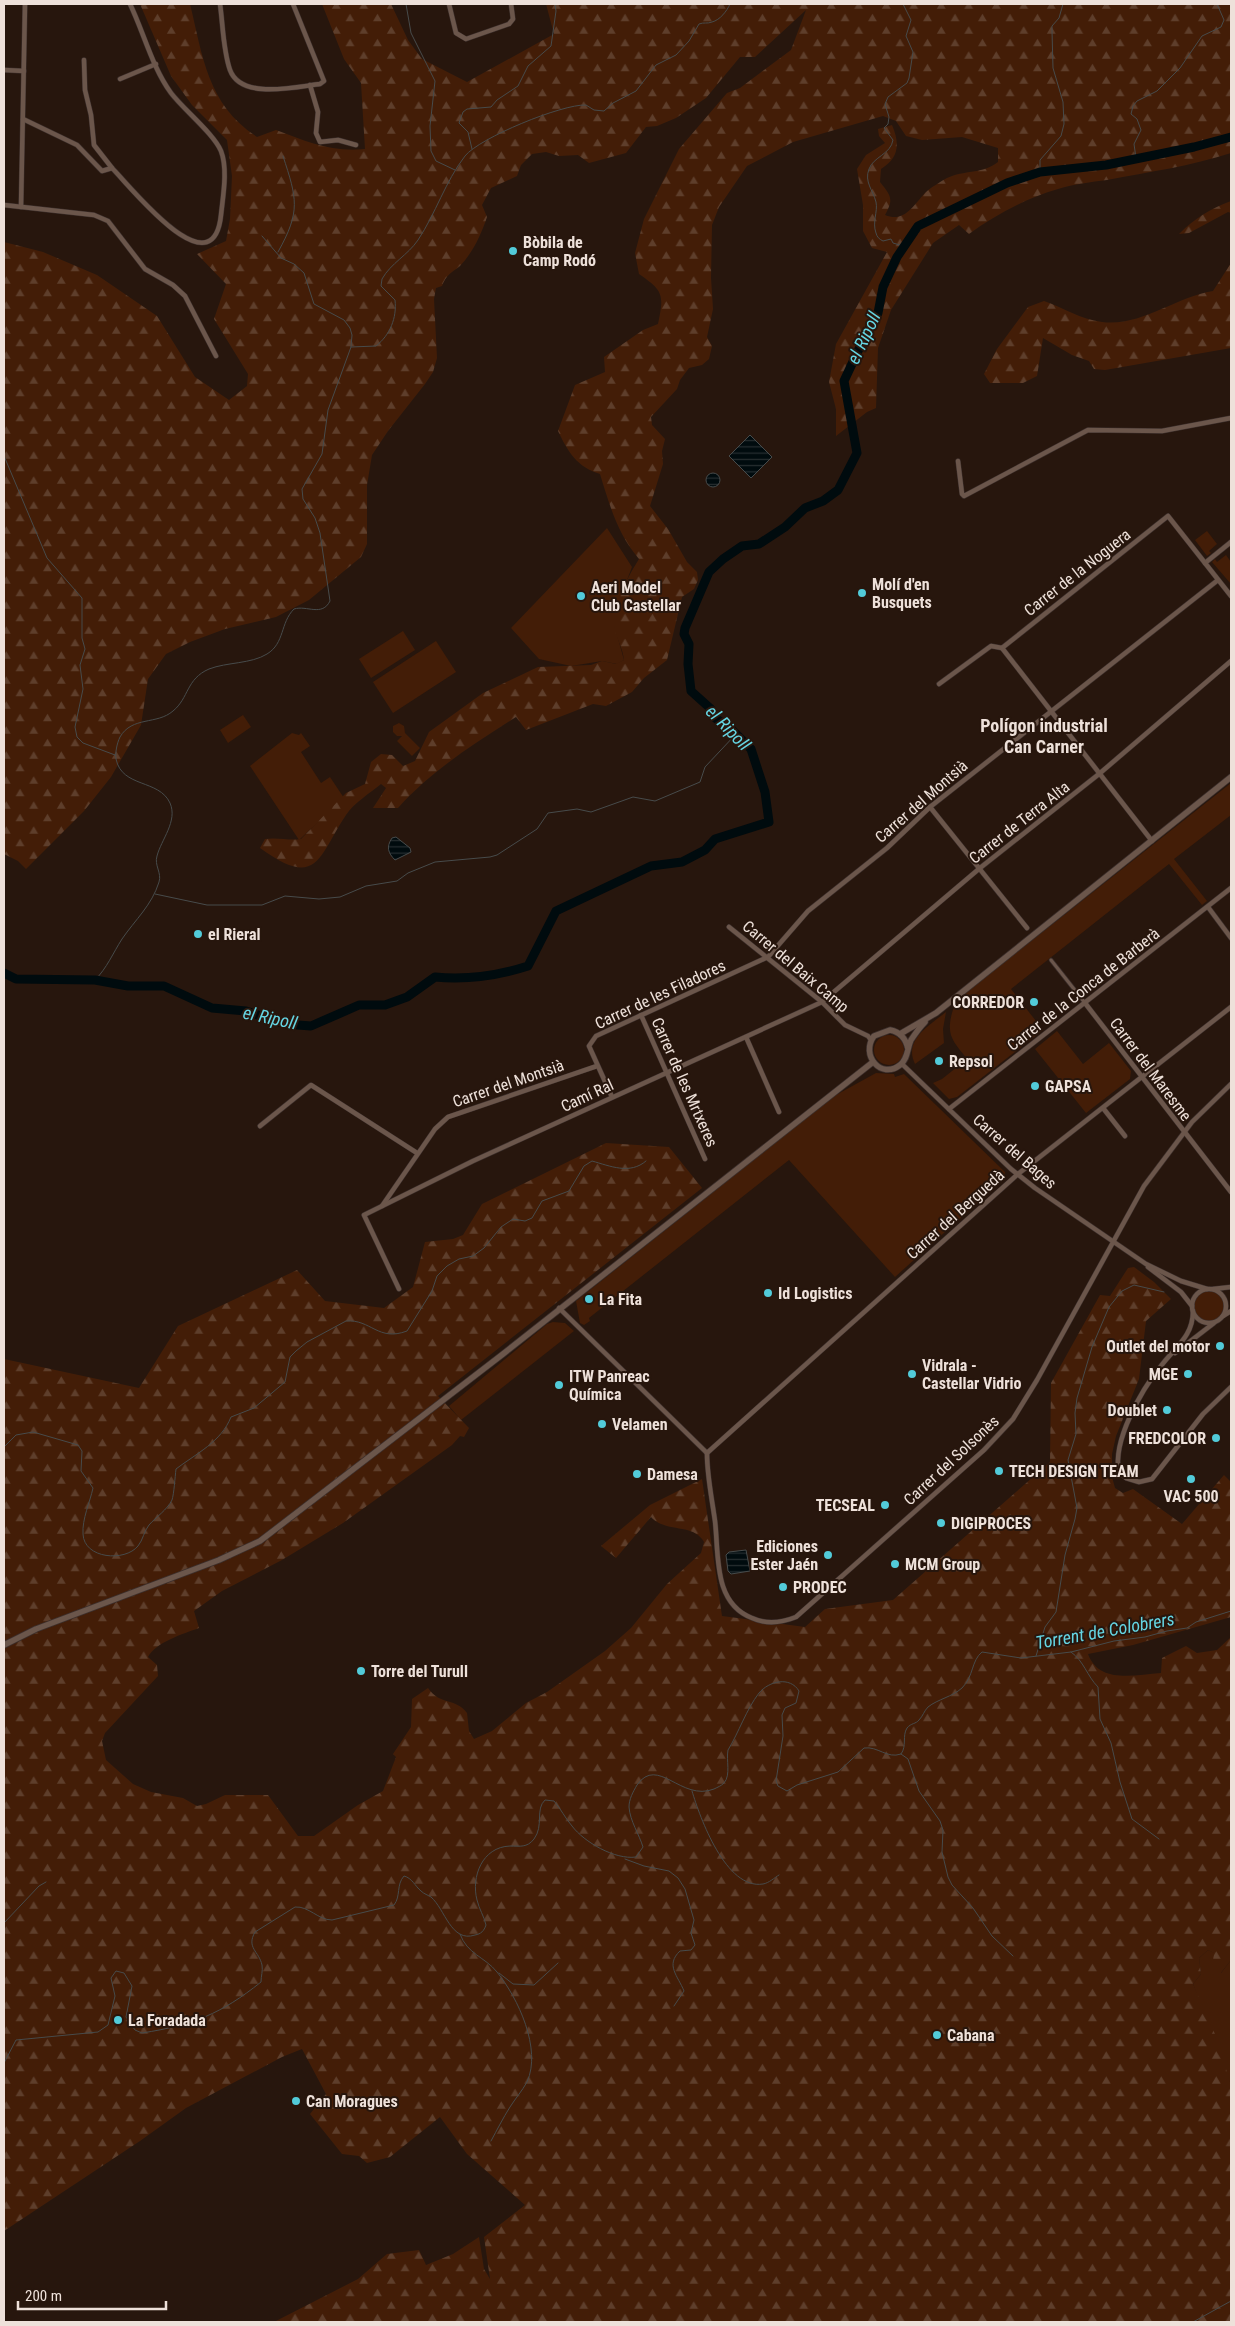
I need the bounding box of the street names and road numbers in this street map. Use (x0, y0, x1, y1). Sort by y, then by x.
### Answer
street label: Carrer de la Noguera (1020, 525, 1134, 620)
street label: Carrer del Montsià (871, 756, 971, 847)
street label: Carrer de Terra Alta (965, 777, 1073, 868)
street label: Carrer del Baix Camp (739, 916, 853, 1016)
street label: Carrer de la Conca de Barberà (1003, 924, 1163, 1055)
street label: Carrer de les Filadores (592, 956, 728, 1033)
street label: Carrer del Maresme (1106, 1014, 1195, 1125)
street label: Carrer de les Mrtxeres (647, 1015, 722, 1150)
street label: Carrer del Montsià (450, 1056, 566, 1111)
street label: Camí Ral (558, 1075, 617, 1116)
street label: Carrer del Bages (969, 1110, 1060, 1193)
street label: Carrer del Berguedà (903, 1166, 1008, 1263)
street label: Carrer del Solsonès (900, 1411, 1003, 1509)

